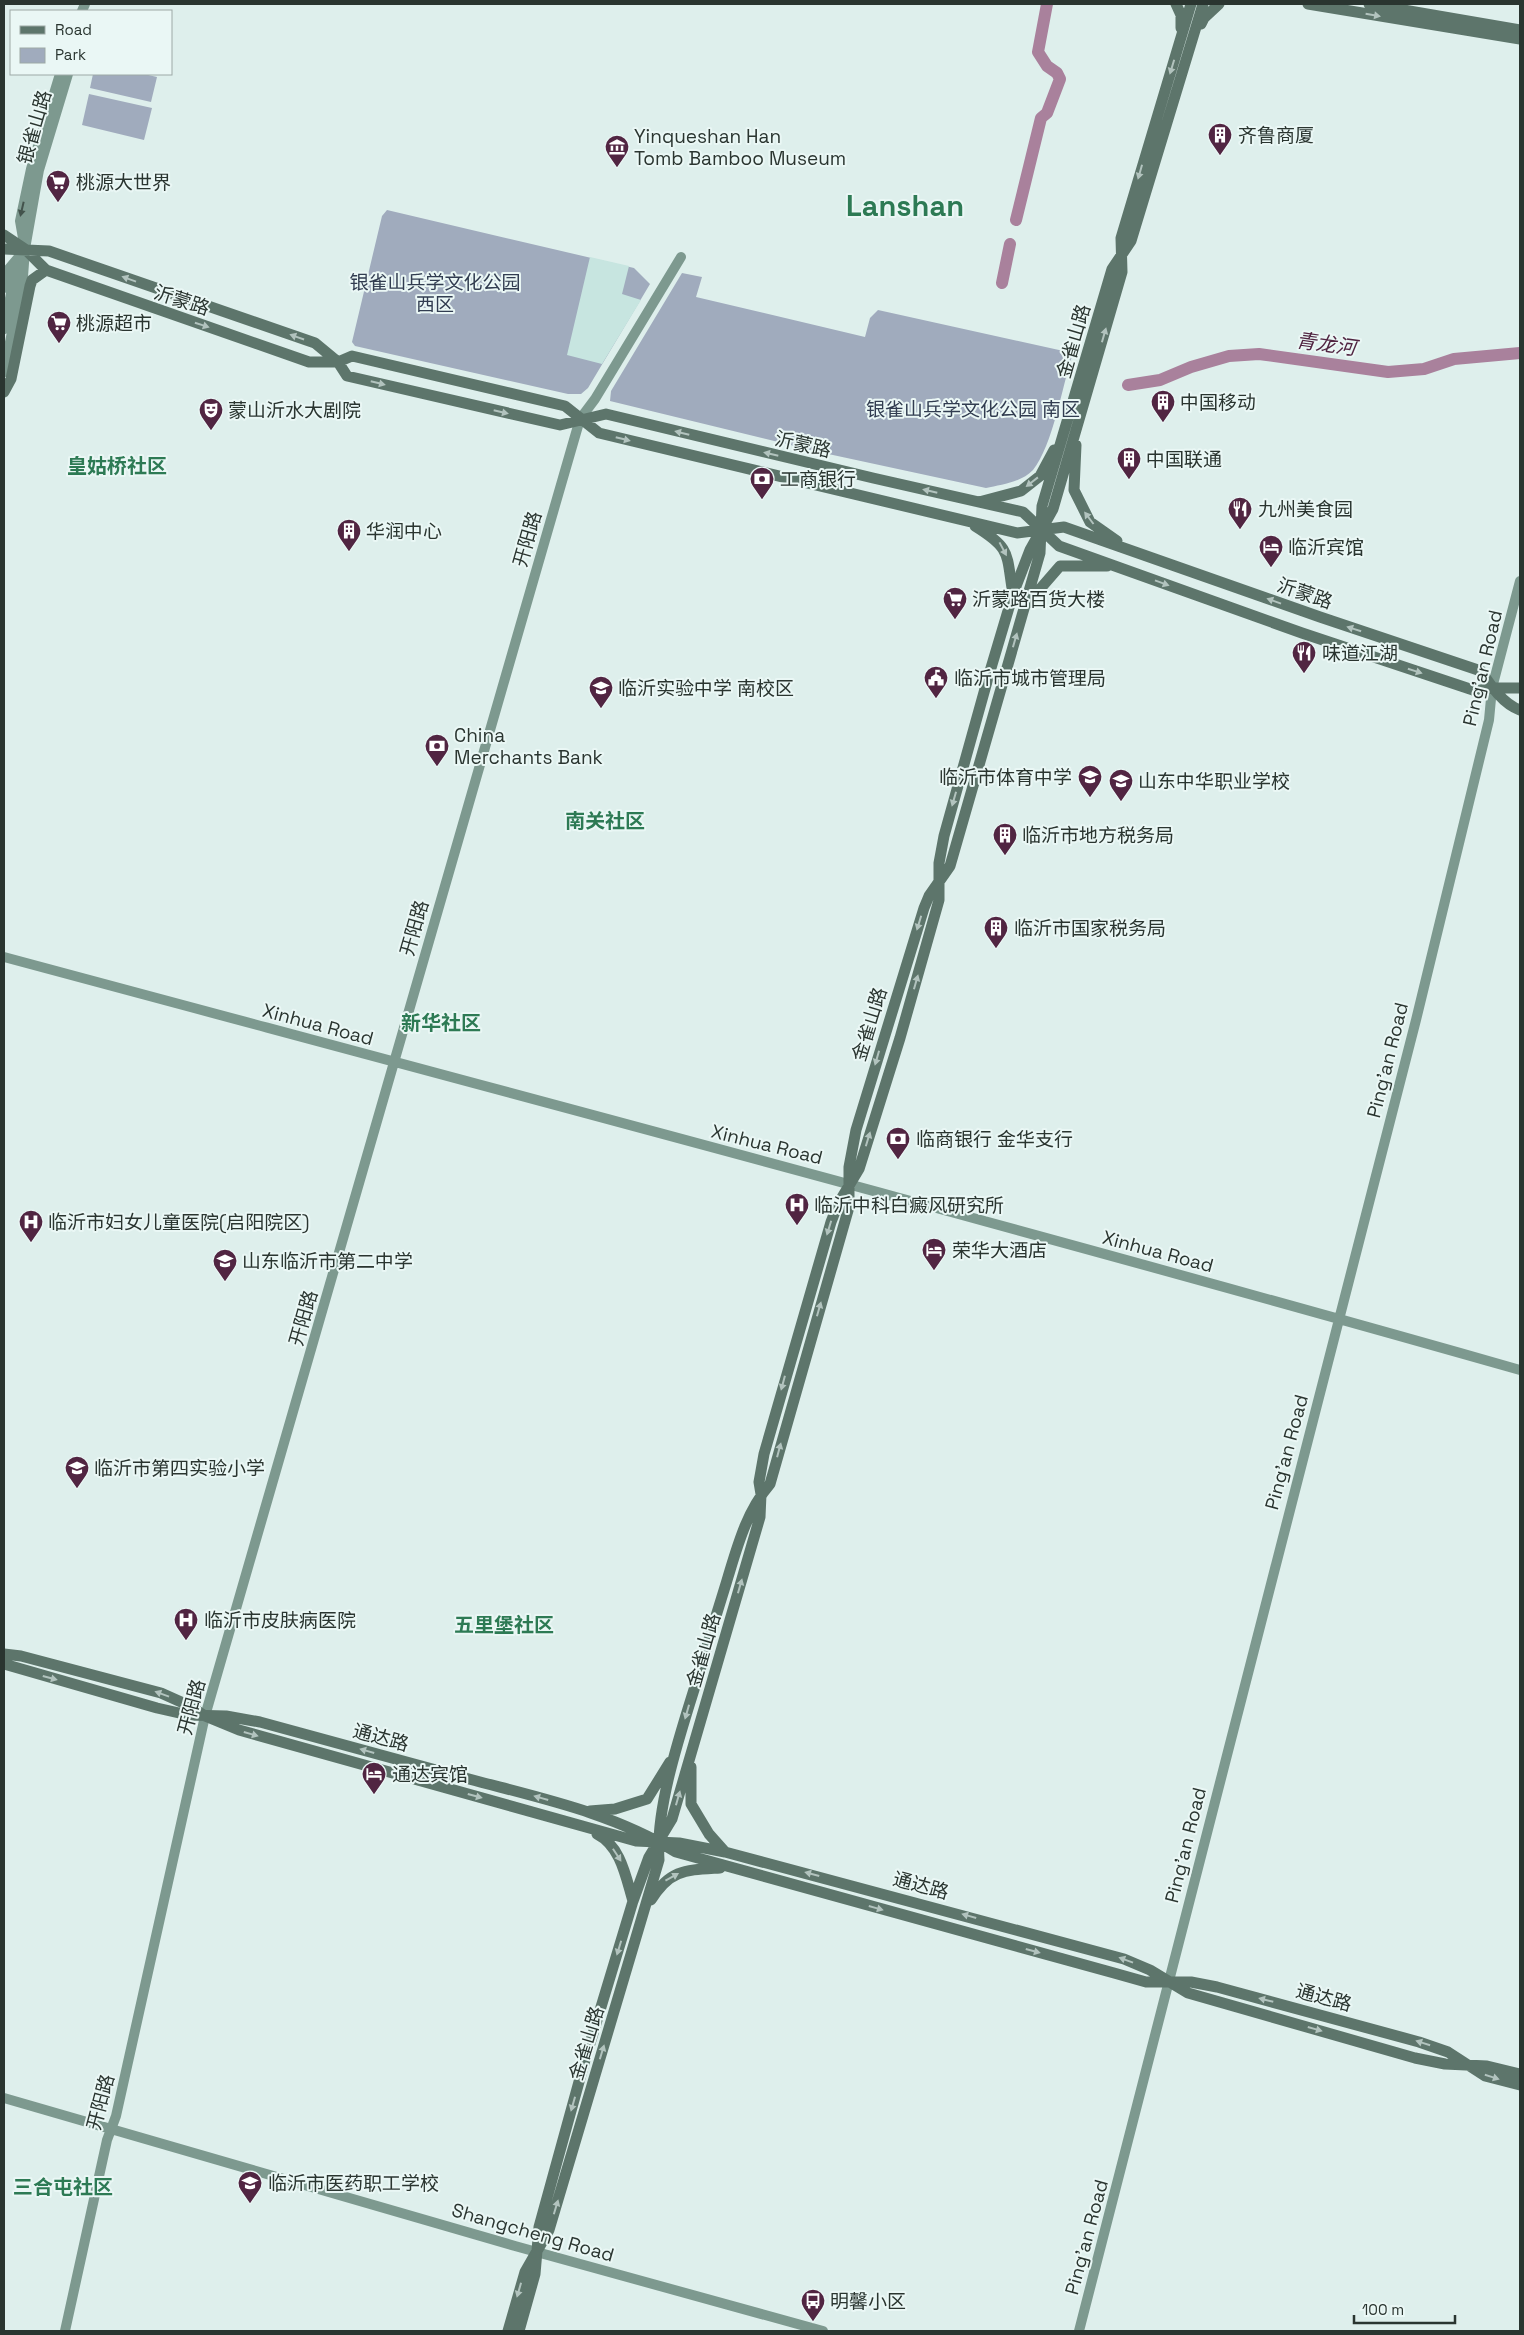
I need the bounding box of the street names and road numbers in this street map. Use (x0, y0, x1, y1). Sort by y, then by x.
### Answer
street label: 银雀山路 (12, 87, 57, 167)
street label: 沂蒙路 (151, 280, 213, 321)
street label: 金雀山路 (1051, 301, 1096, 381)
street label: 沂蒙路 (772, 426, 833, 463)
street label: 开阳路 (508, 508, 547, 570)
street label: 沂蒙路 (1274, 572, 1336, 615)
street label: Ping'an Road (1457, 608, 1508, 729)
street label: 开阳路 (395, 897, 434, 959)
street label: 金雀山路 (846, 984, 893, 1064)
street label: Xinhua Road (260, 998, 376, 1051)
street label: Ping'an Road (1361, 1000, 1414, 1121)
street label: Xinhua Road (709, 1119, 825, 1170)
street label: Xinhua Road (1100, 1225, 1216, 1278)
street label: 开阳路 (284, 1287, 323, 1349)
street label: Ping'an Road (1259, 1392, 1314, 1513)
street label: 金雀山路 (681, 1610, 726, 1690)
street label: 开阳路 (172, 1676, 211, 1738)
street label: 通达路 (350, 1718, 412, 1757)
street label: Ping'an Road (1159, 1785, 1212, 1906)
street label: 通达路 (890, 1866, 952, 1905)
street label: 通达路 (1293, 1978, 1355, 2017)
street label: 金雀山路 (563, 2003, 610, 2083)
street label: 开阳路 (81, 2071, 120, 2133)
street label: Ping'an Road (1059, 2177, 1114, 2298)
street label: Shangcheng Road (449, 2197, 617, 2268)

